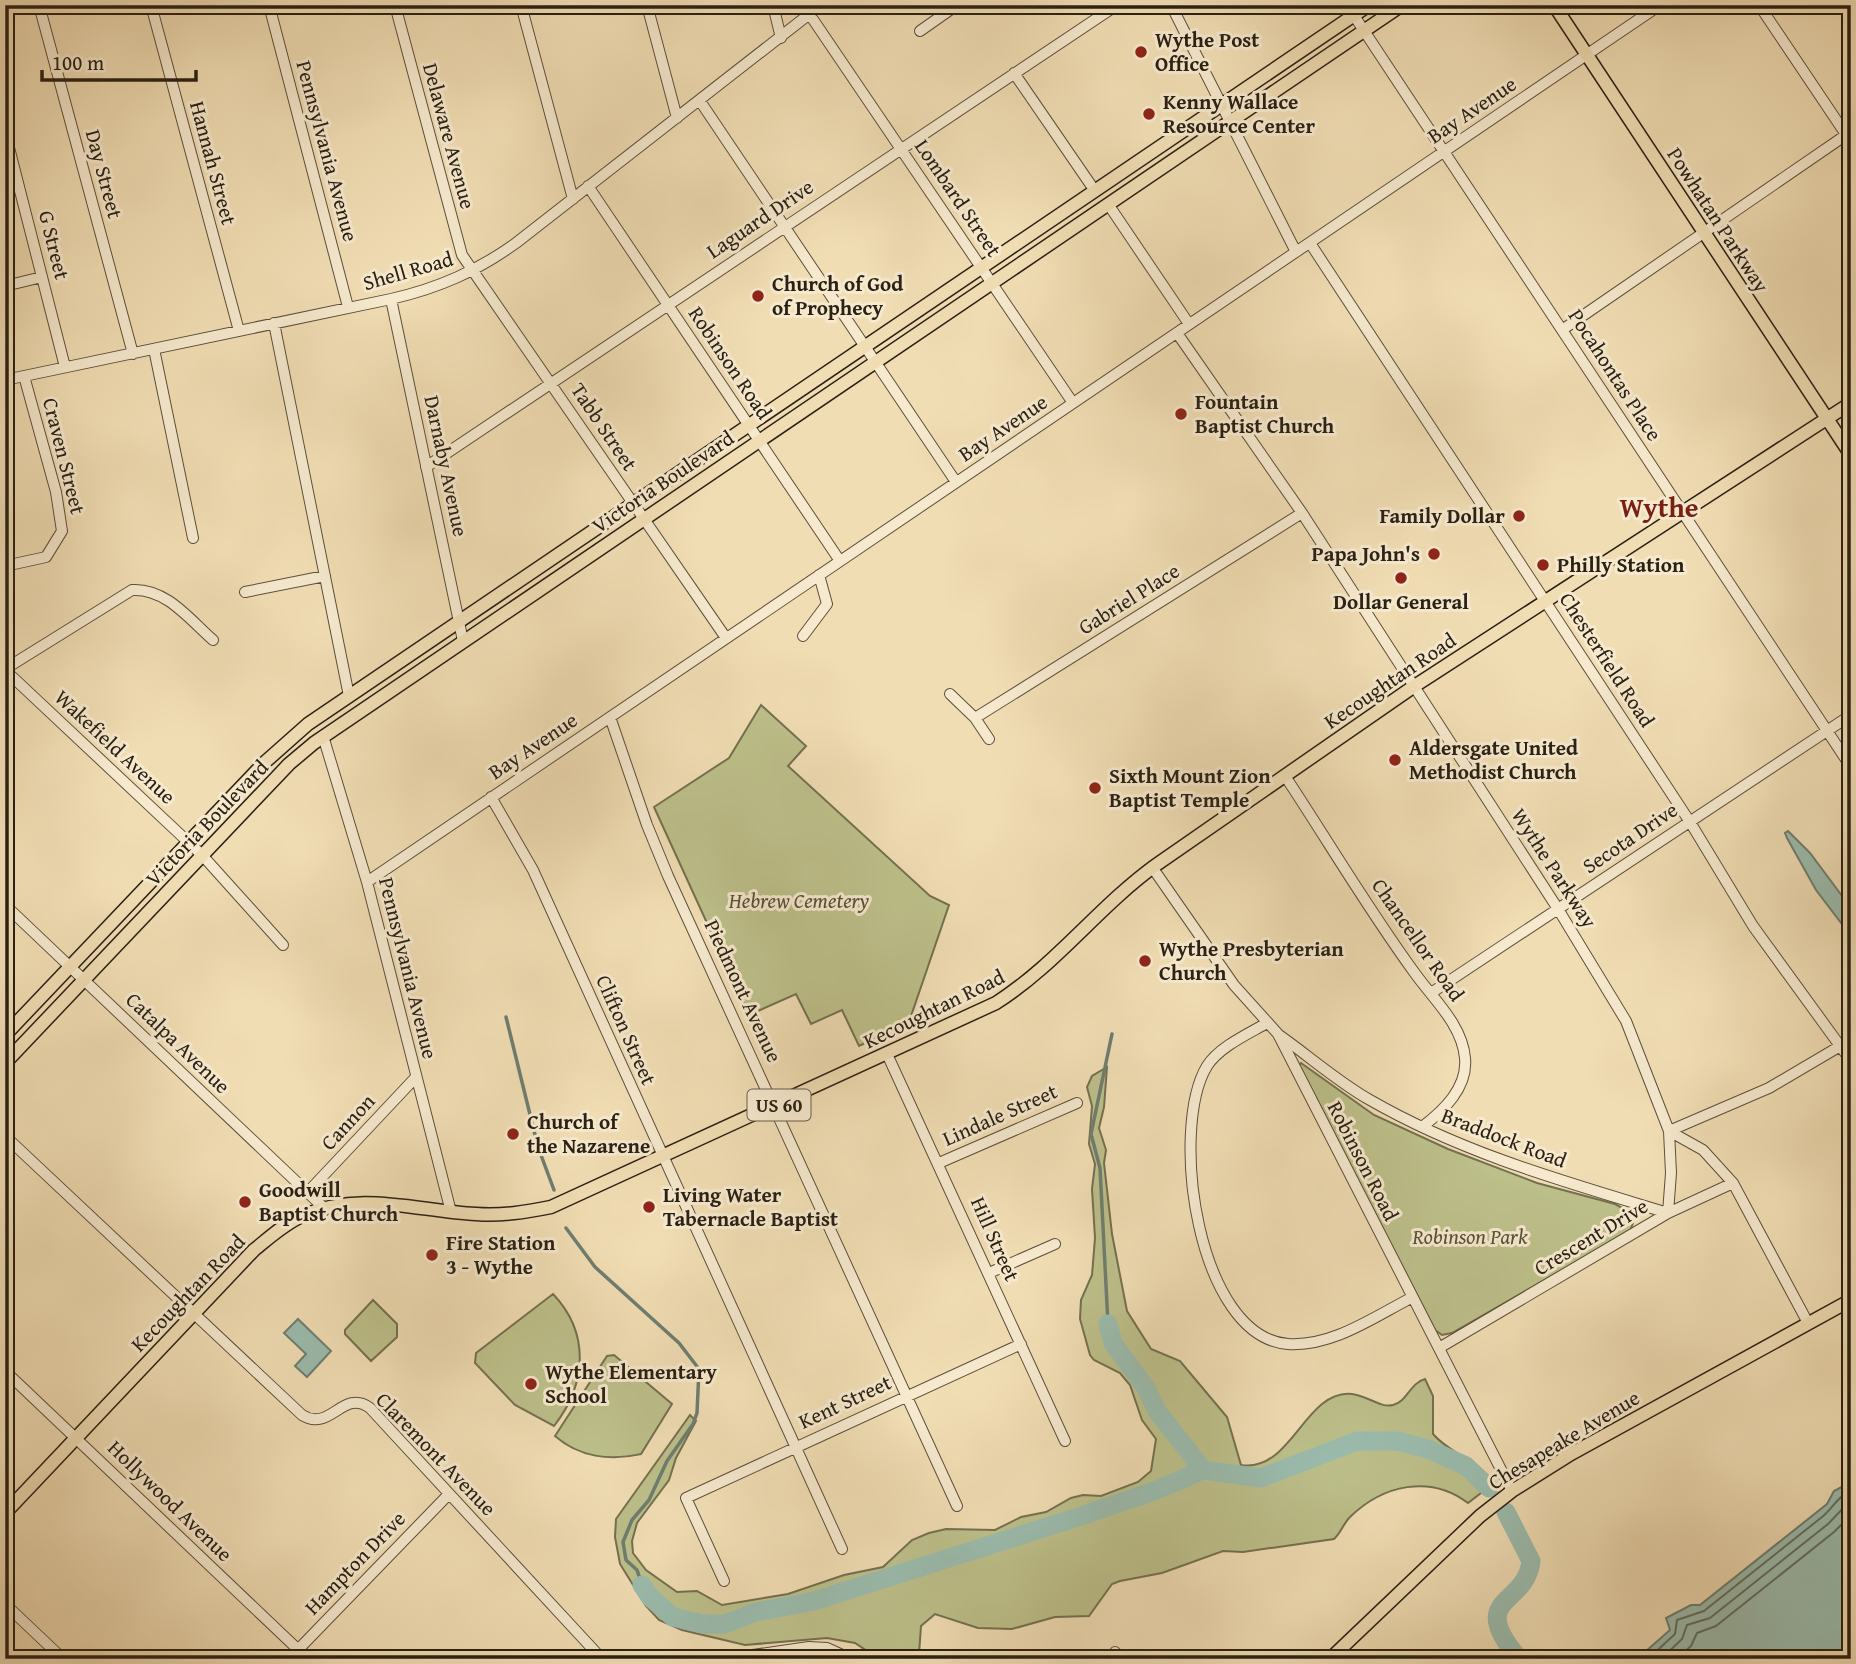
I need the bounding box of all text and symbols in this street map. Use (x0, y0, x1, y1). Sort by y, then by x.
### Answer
place label: Wythe Post Office (1155, 24, 1259, 79)
scale bar (42, 38, 196, 82)
marker: Wythe Post Office (1133, 44, 1149, 60)
text: 100 m (52, 47, 104, 78)
street label: Pennsylvania Avenue (288, 57, 367, 245)
street label: Delaware Avenue (415, 59, 484, 212)
street label: Bay Avenue (1421, 68, 1523, 151)
place label: Kenny Wallace Resource Center (1163, 86, 1315, 141)
street label: Hannah Street (182, 98, 245, 229)
marker: Kenny Wallace Resource Center (1141, 106, 1157, 122)
street label: Day Street (78, 126, 131, 222)
street label: Lombard Street (907, 133, 1010, 263)
street label: Powhatan Parkway (1660, 141, 1777, 299)
street label: Laguard Drive (700, 171, 820, 266)
street label: G Street (31, 207, 78, 283)
street label: Shell Road (359, 243, 457, 298)
place label: Church of God of Prophecy (772, 268, 903, 323)
marker: Church of God of Prophecy (750, 288, 766, 304)
street label: Robinson Road (681, 300, 780, 426)
street label: Pocahontas Place (1561, 302, 1670, 447)
street label: Tabb Street (563, 376, 646, 477)
street label: Bay Avenue (952, 386, 1054, 469)
place label: Fountain Baptist Church (1195, 386, 1335, 441)
street label: Darnaby Avenue (416, 392, 477, 539)
street label: Craven Street (35, 394, 94, 518)
marker: Fountain Baptist Church (1173, 406, 1189, 422)
street label: Victoria Boulevard (585, 422, 741, 541)
district label: Wythe (1619, 486, 1699, 527)
place label: Family Dollar (1379, 500, 1505, 531)
marker: Family Dollar (1511, 508, 1527, 524)
place label: Papa John's (1312, 538, 1420, 569)
marker: Papa John's (1426, 546, 1442, 562)
place label: Philly Station (1557, 549, 1685, 580)
street label: Gabriel Place (1072, 555, 1186, 642)
marker: Philly Station (1535, 557, 1551, 573)
marker: Dollar General (1393, 570, 1409, 586)
place label: Dollar General (1333, 586, 1469, 617)
street label: Chesterfield Road (1552, 586, 1663, 734)
street label: Kecoughtan Road (1317, 624, 1463, 736)
street label: Wakefield Avenue (48, 682, 183, 811)
street label: Bay Avenue (482, 704, 584, 787)
place label: Aldersgate United Methodist Church (1409, 732, 1578, 787)
street label: Victoria Boulevard (138, 752, 276, 893)
marker: Aldersgate United Methodist Church (1387, 752, 1403, 768)
place label: Sixth Mount Zion Baptist Temple (1109, 760, 1271, 815)
marker: Sixth Mount Zion Baptist Temple (1087, 780, 1103, 796)
street label: Secota Drive (1576, 794, 1684, 881)
street label: Wythe Parkway (1504, 802, 1605, 934)
street label: Chancellor Road (1364, 872, 1473, 1008)
street label: Pennsylvania Avenue (371, 874, 446, 1062)
park label: Hebrew Cemetery (728, 885, 869, 916)
street label: Piedmont Avenue (697, 914, 790, 1067)
place label: Wythe Presbyterian Church (1159, 933, 1344, 988)
marker: Wythe Presbyterian Church (1137, 953, 1153, 969)
street label: Kecoughtan Road (858, 961, 1010, 1056)
street label: Clifton Street (588, 970, 665, 1090)
street label: Catalpa Avenue (119, 985, 238, 1101)
street label: Lindale Street (938, 1075, 1063, 1154)
street label: Cannon (313, 1086, 382, 1157)
road number: US 60 (748, 1090, 810, 1120)
street label: Robinson Road (1320, 1095, 1407, 1227)
street label: Braddock Road (1437, 1099, 1572, 1176)
place label: Church of the Nazarene (527, 1106, 650, 1161)
marker: Church of the Nazarene (505, 1126, 521, 1142)
place label: Goodwill Baptist Church (259, 1174, 399, 1229)
place label: Living Water Tabernacle Baptist (663, 1179, 838, 1234)
street label: Crescent Drive (1528, 1190, 1654, 1283)
street label: Hill Street (963, 1192, 1028, 1286)
marker: Goodwill Baptist Church (237, 1194, 253, 1210)
marker: Living Water Tabernacle Baptist (641, 1199, 657, 1215)
park label: Robinson Park (1412, 1221, 1528, 1252)
street label: Kecoughtan Road (123, 1226, 253, 1359)
place label: Fire Station 3 - Wythe (446, 1227, 556, 1282)
marker: Fire Station 3 - Wythe (424, 1247, 440, 1263)
place label: Wythe Elementary School (545, 1356, 717, 1411)
street label: Kent Street (793, 1366, 897, 1437)
marker: Wythe Elementary School (523, 1376, 539, 1392)
street label: Chesapeake Avenue (1482, 1382, 1645, 1497)
street label: Claremont Avenue (369, 1385, 504, 1523)
street label: Hollywood Avenue (101, 1433, 240, 1569)
street label: Hampton Drive (297, 1504, 412, 1622)

